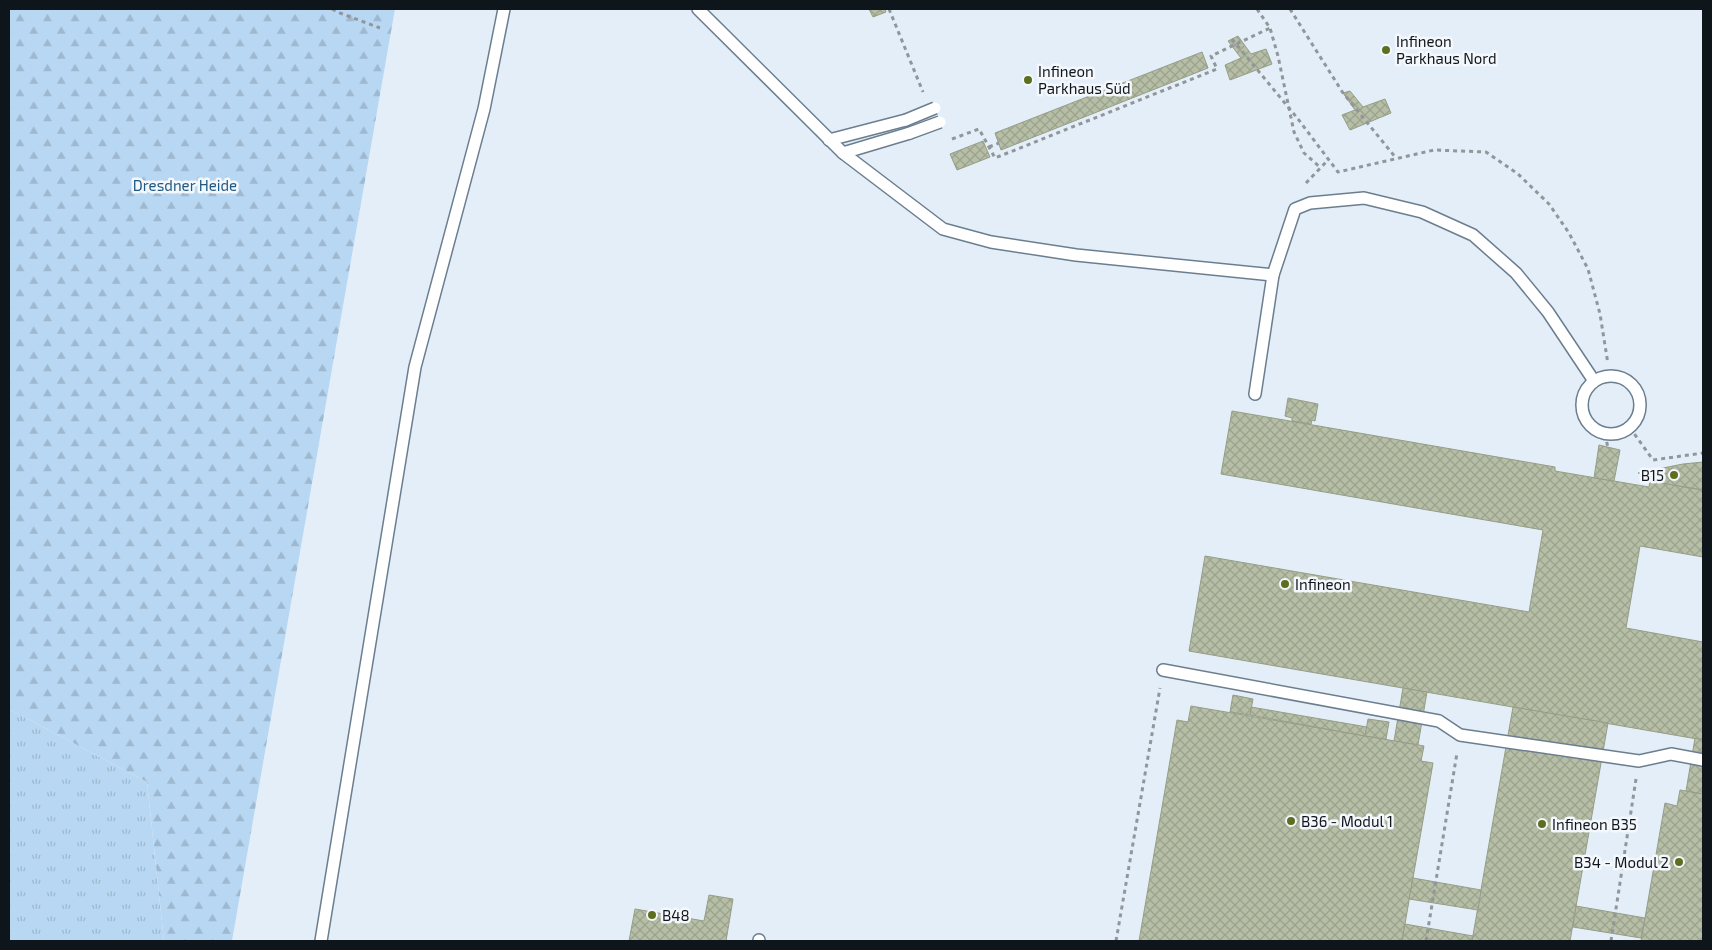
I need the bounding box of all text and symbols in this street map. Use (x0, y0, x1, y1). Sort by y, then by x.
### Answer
place label: Infineon Parkhaus Nord (1396, 32, 1497, 67)
marker: Infineon Parkhaus Nord (1380, 44, 1392, 56)
place label: Infineon Parkhaus Süd (1038, 62, 1131, 97)
marker: Infineon Parkhaus Süd (1022, 74, 1034, 86)
park label: Dresdner Heide (133, 176, 237, 194)
place label: B15 (1641, 466, 1664, 484)
marker: B15 (1668, 469, 1680, 481)
place label: Infineon (1295, 575, 1351, 593)
marker: Infineon (1279, 578, 1291, 590)
place label: B36 - Modul 1 (1301, 812, 1393, 830)
marker: B36 - Modul 1 (1285, 815, 1297, 827)
place label: Infineon B35 (1552, 815, 1637, 833)
marker: Infineon B35 (1536, 818, 1548, 830)
place label: B34 - Modul 2 (1574, 853, 1669, 871)
marker: B34 - Modul 2 (1673, 856, 1685, 868)
place label: B48 (662, 906, 690, 924)
marker: B48 (646, 909, 658, 921)

